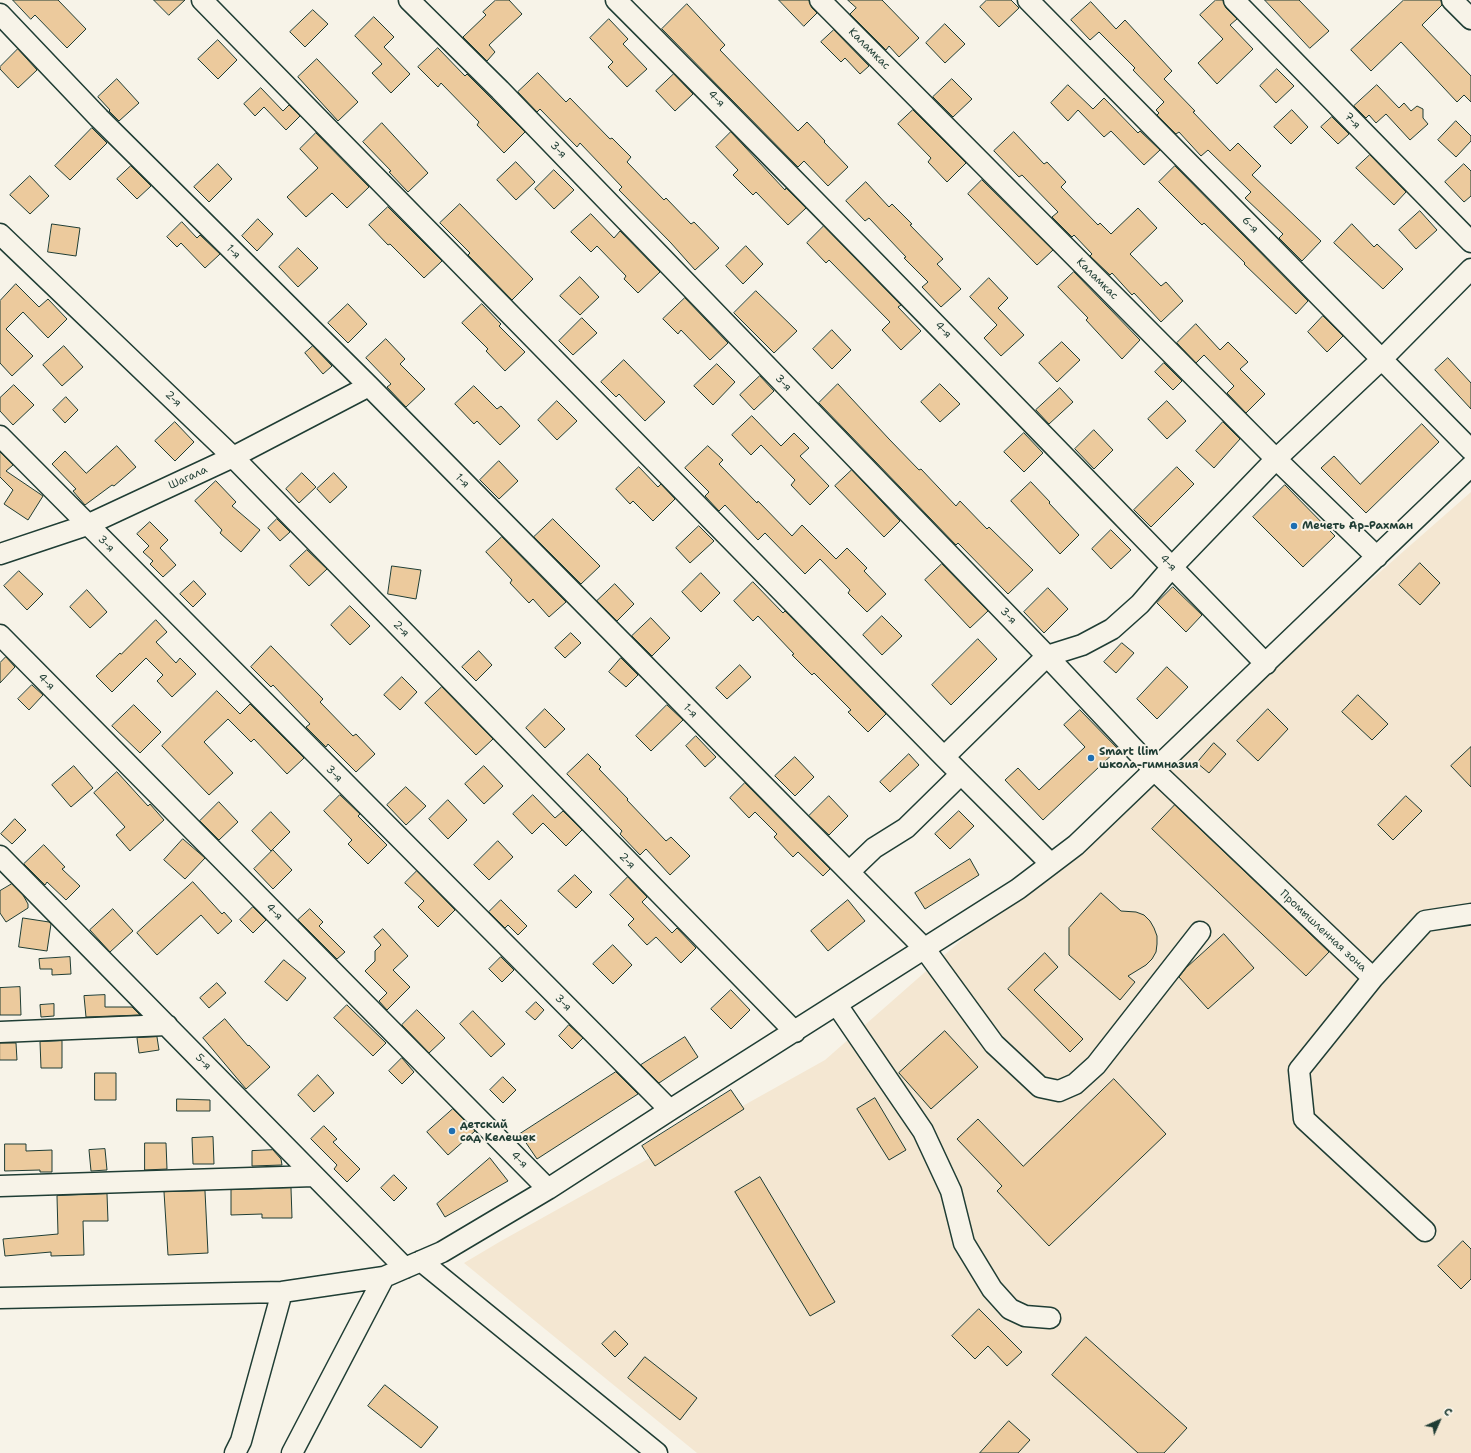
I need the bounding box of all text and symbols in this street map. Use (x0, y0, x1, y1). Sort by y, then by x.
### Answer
street label: Каламкас (845, 25, 893, 73)
street label: 4-я (705, 88, 727, 110)
street label: 7-я (1341, 110, 1363, 132)
street label: 3-я (547, 139, 569, 161)
street label: 6-я (1239, 214, 1261, 236)
street label: 1-я (223, 242, 243, 262)
street label: Каламкас (1073, 255, 1121, 303)
street label: 4-я (932, 319, 954, 341)
street label: 3-я (772, 372, 794, 394)
street label: 2-я (162, 388, 184, 410)
street label: Шагала (166, 463, 210, 493)
street label: 1-я (452, 471, 472, 491)
place label: Мечеть Ар-Рахман (1302, 519, 1413, 533)
marker: Мечеть Ар-Рахман (1289, 521, 1299, 531)
street label: 3-я (95, 533, 117, 555)
street label: 4-я (1157, 552, 1179, 574)
street label: 3-я (997, 605, 1019, 627)
street label: 2-я (390, 618, 412, 640)
street label: 4-я (35, 671, 57, 693)
street label: 1-я (680, 701, 700, 721)
place label: Smart llim школа-гимназия (1099, 745, 1199, 771)
marker: Smart llim школа-гимназия (1086, 753, 1096, 763)
street label: 3-я (323, 763, 345, 785)
street label: 2-я (616, 850, 638, 872)
street label: Промышленная зона (1277, 887, 1369, 975)
street label: 4-я (263, 901, 285, 923)
street label: 3-я (552, 992, 574, 1014)
street label: 5-я (192, 1051, 214, 1073)
place label: детский сад Келешек (460, 1118, 536, 1144)
marker: детский сад Келешек (447, 1126, 457, 1136)
street label: 4-я (508, 1149, 530, 1171)
north arrow (1419, 1401, 1459, 1441)
text: С (1440, 1404, 1456, 1420)

